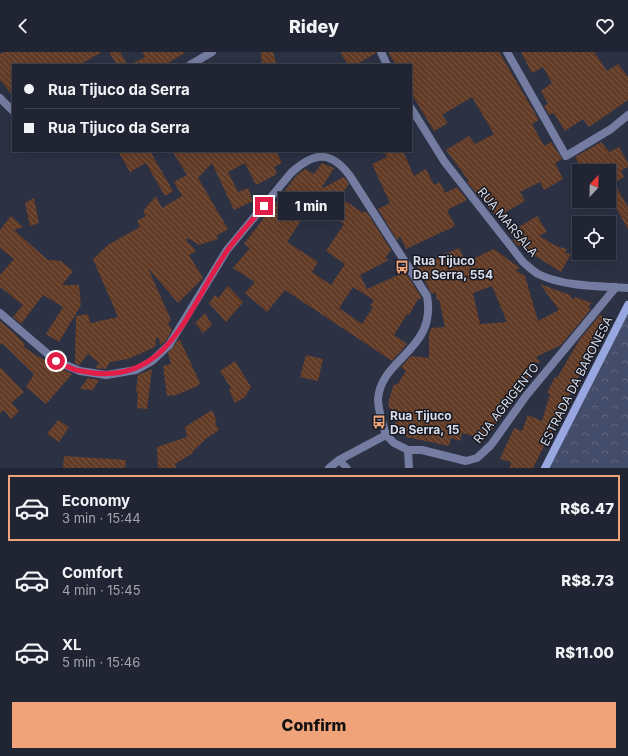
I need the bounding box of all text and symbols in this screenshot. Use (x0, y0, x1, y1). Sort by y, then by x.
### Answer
icon: back (12, 15, 34, 37)
icon: heart (594, 15, 616, 37)
text: Ridey (289, 16, 339, 37)
text: Rua Tijuco da Serra (48, 80, 190, 99)
text: Rua Tijuco da Serra (48, 118, 190, 137)
north arrow (572, 164, 616, 208)
map controls (572, 164, 616, 260)
street label: RUA MARSALA (475, 184, 541, 260)
callout: 1 min (278, 192, 344, 220)
route end (255, 197, 273, 215)
text: 1 min (295, 198, 327, 214)
button: locate (572, 216, 616, 260)
place label: Rua Tijuco Da Serra, 554 (413, 253, 493, 282)
bus stop icon: Rua Tijuco Da Serra, 554 (394, 259, 410, 275)
street label: ESTRADA DA BARONESA (537, 314, 615, 448)
route start (47, 352, 65, 370)
street label: RUA AGRIGENTO (470, 360, 542, 446)
place label: Rua Tijuco Da Serra, 15 (390, 408, 460, 437)
bus stop icon: Rua Tijuco Da Serra, 15 (371, 414, 387, 430)
icon: car (14, 490, 50, 526)
text: Economy (62, 491, 130, 510)
text: R$6.47 (560, 499, 614, 518)
text: 3 min · 15:44 (62, 510, 141, 526)
icon: car (14, 562, 50, 598)
text: Comfort (62, 563, 123, 582)
text: R$8.73 (561, 571, 614, 590)
text: 4 min · 15:45 (62, 582, 141, 598)
icon: car (14, 634, 50, 670)
text: XL (62, 635, 82, 654)
text: R$11.00 (555, 643, 614, 662)
text: 5 min · 15:46 (62, 654, 140, 670)
button: Confirm (12, 702, 616, 748)

